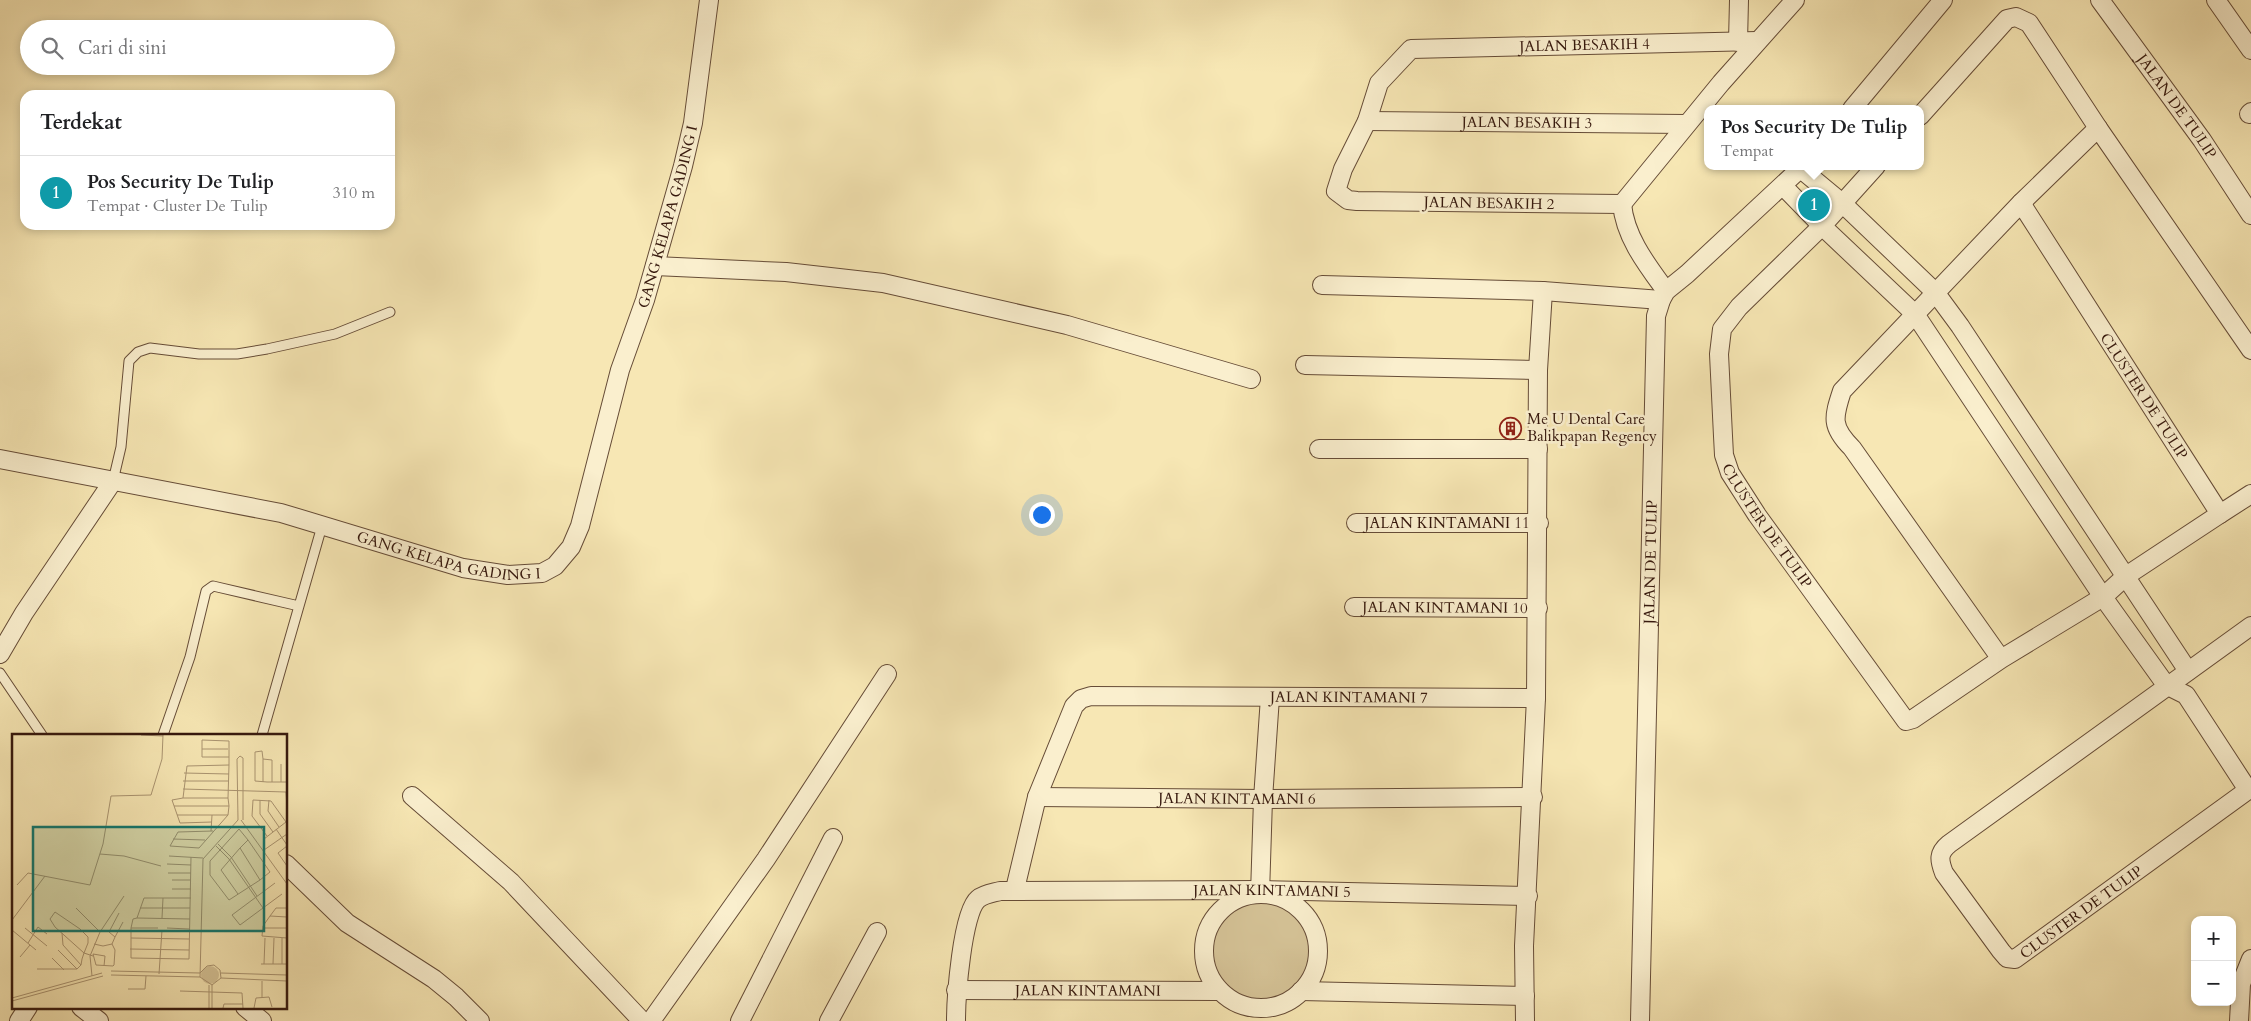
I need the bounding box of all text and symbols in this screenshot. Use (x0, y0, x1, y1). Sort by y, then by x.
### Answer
search box (20, 20, 395, 75)
street label: JALAN BESAKIH 4 (1517, 33, 1650, 57)
icon: search (38, 34, 66, 62)
text: Cari di sini (78, 35, 167, 61)
street label: JALAN DE TULIP (2131, 48, 2221, 162)
popup (1704, 105, 1924, 170)
text: Terdekat (40, 108, 122, 137)
street label: JALAN BESAKIH 3 (1460, 112, 1592, 133)
text: Pos Security De Tulip (1720, 114, 1908, 140)
street label: GANG KELAPA GADING I (633, 123, 702, 311)
text: Tempat (1720, 140, 1773, 162)
text: Pos Security De Tulip (87, 169, 274, 195)
text: 1 (52, 182, 60, 204)
text: 310 m (333, 182, 375, 204)
pin: 1 (1798, 186, 1830, 224)
street label: JALAN BESAKIH 2 (1422, 192, 1555, 214)
text: Tempat · Cluster De Tulip (87, 195, 268, 217)
street label: CLUSTER DE TULIP (2096, 329, 2192, 463)
place label: Me U Dental Care Balikpapan Regency (1527, 409, 1657, 446)
building icon: Me U Dental Care Balikpapan Regency (1499, 416, 1523, 440)
street label: CLUSTER DE TULIP (1718, 461, 1817, 592)
street label: JALAN DE TULIP (1639, 500, 1662, 626)
your location (1029, 502, 1055, 528)
street label: JALAN KINTAMANI 11 (1362, 513, 1530, 533)
street label: GANG KELAPA GADING I (354, 526, 541, 585)
street label: JALAN KINTAMANI 10 (1360, 597, 1528, 618)
street label: JALAN KINTAMANI 7 (1268, 687, 1428, 708)
inset map (12, 734, 288, 1008)
street label: JALAN KINTAMANI 6 (1156, 788, 1316, 809)
street label: CLUSTER DE TULIP (2016, 861, 2146, 963)
street label: JALAN KINTAMANI 5 (1191, 880, 1351, 902)
map controls (2191, 916, 2236, 1006)
button: + (2191, 916, 2236, 961)
button: − (2191, 961, 2236, 1006)
street label: JALAN KINTAMANI (1013, 980, 1161, 1001)

